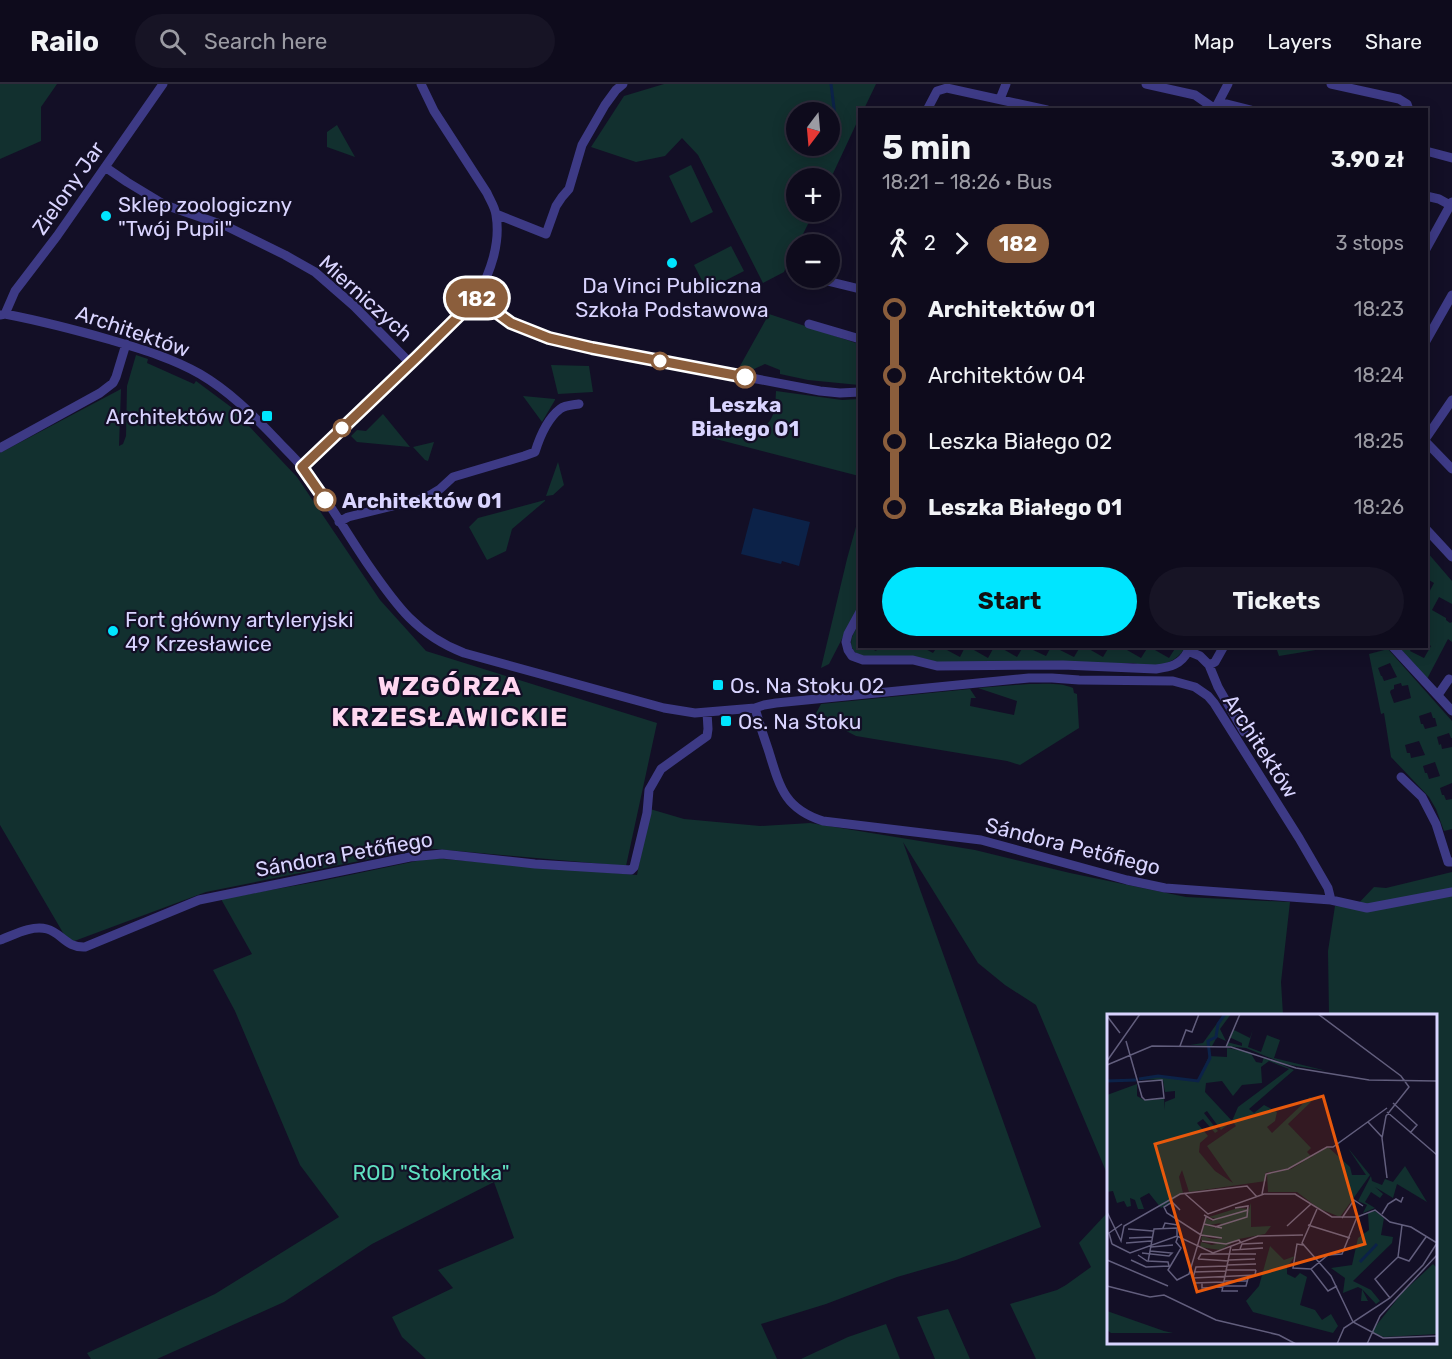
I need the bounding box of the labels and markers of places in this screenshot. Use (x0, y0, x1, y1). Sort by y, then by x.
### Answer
place label: Sklep zoologiczny "Twój Pupil" (118, 192, 293, 241)
marker: Sklep zoologiczny "Twój Pupil" (99, 209, 113, 223)
marker: Da Vinci Publiczna Szkoła Podstawowa (665, 256, 679, 270)
place label: Da Vinci Publiczna Szkoła Podstawowa (575, 273, 769, 322)
unlabelled marker (651, 352, 669, 370)
marker: Leszka Białego 01 (734, 366, 756, 388)
place label: Leszka Białego 01 (691, 392, 799, 441)
place label: Architektów 02 (106, 404, 255, 429)
marker: Architektów 02 (260, 409, 274, 423)
unlabelled marker (333, 419, 351, 437)
place label: Architektów 01 (342, 488, 502, 513)
marker: Architektów 01 (314, 489, 336, 511)
place label: Fort główny artyleryjski 49 Krzesławice (125, 607, 354, 656)
marker: Fort główny artyleryjski 49 Krzesławice (106, 624, 120, 638)
place label: Os. Na Stoku 02 (730, 673, 884, 698)
marker: Os. Na Stoku 02 (711, 678, 725, 692)
place label: Os. Na Stoku (738, 709, 862, 734)
marker: Os. Na Stoku (719, 714, 733, 728)

